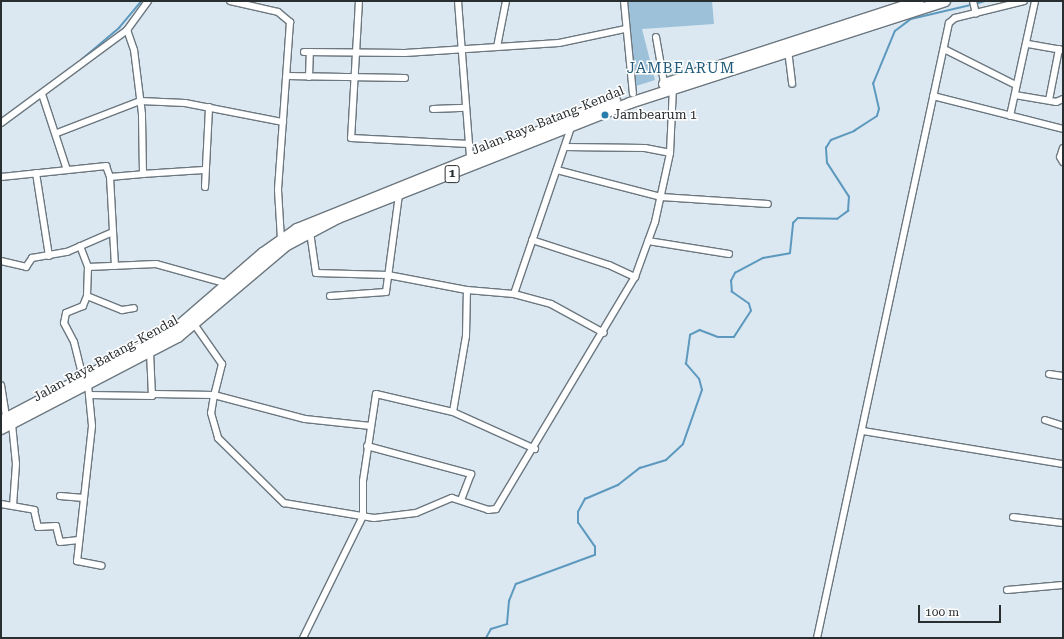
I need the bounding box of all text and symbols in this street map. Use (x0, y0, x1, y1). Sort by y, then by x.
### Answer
district label: JAMBEARUM (627, 60, 735, 78)
street label: Jalan Raya Batang-Kendal (469, 83, 627, 159)
place label: Jambearum 1 (613, 107, 697, 123)
marker: Jambearum 1 (600, 110, 610, 120)
road number: 1 (444, 164, 460, 184)
street label: Jalan Raya Batang-Kendal (31, 313, 181, 405)
scale bar (920, 597, 1003, 623)
text: 100 m (925, 605, 959, 619)

